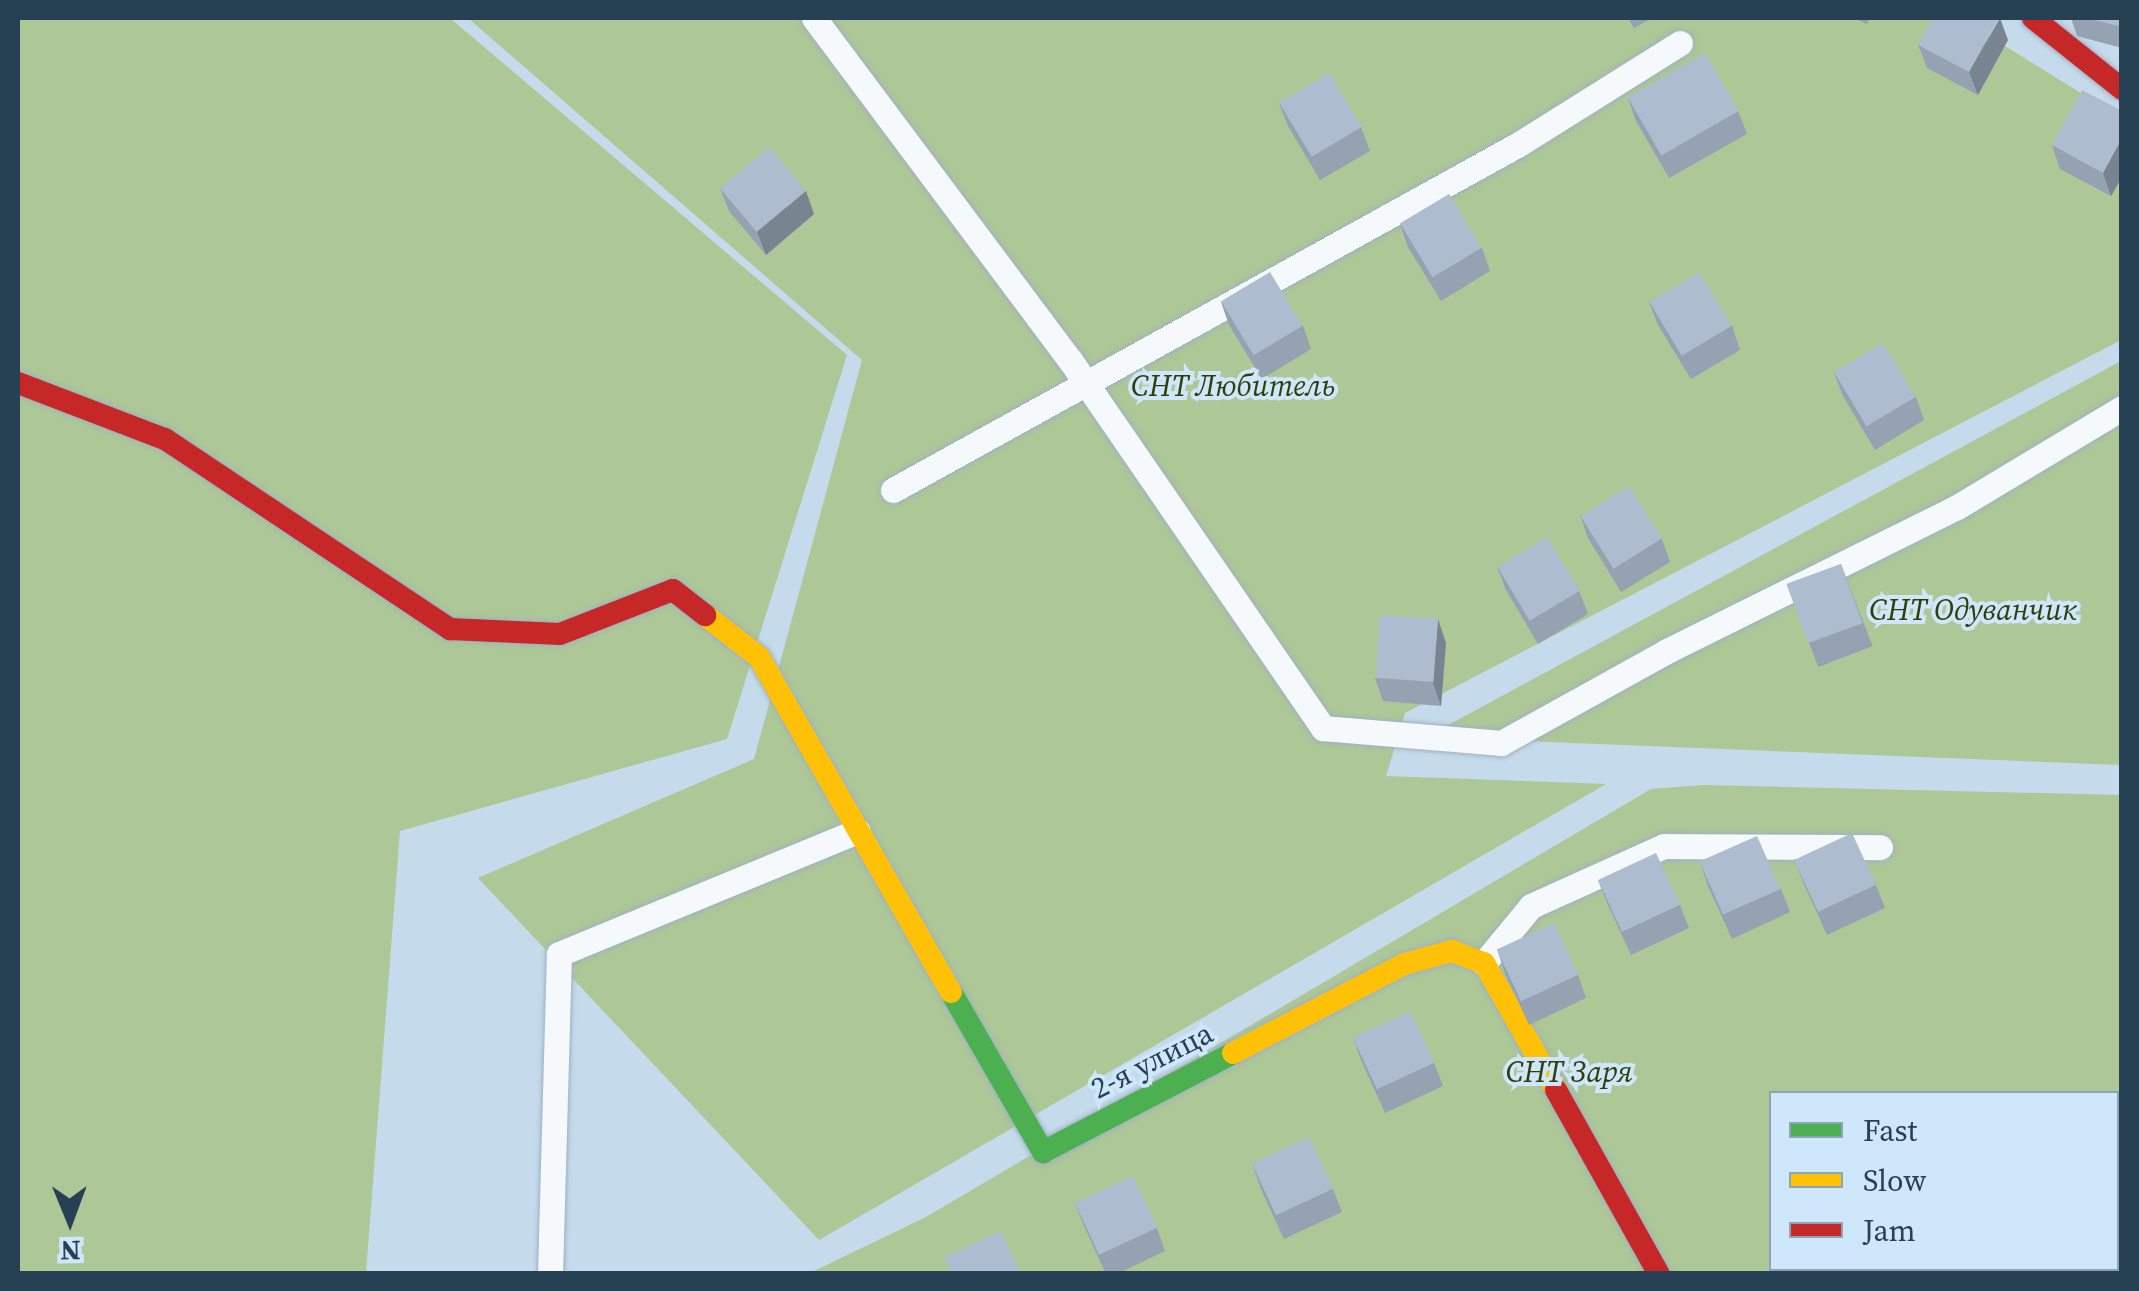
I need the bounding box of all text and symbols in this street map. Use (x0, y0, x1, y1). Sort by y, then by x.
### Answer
park label: СНТ Любитель (1131, 368, 1335, 404)
park label: СНТ Одуванчик (1869, 592, 2077, 628)
street label: 2-я улица (1085, 1015, 1219, 1107)
park label: СНТ Заря (1506, 1054, 1632, 1090)
legend (1769, 1091, 2119, 1271)
text: Fast (1863, 1110, 1917, 1151)
text: Slow (1863, 1160, 1926, 1201)
north arrow (20, 1171, 120, 1271)
text: Jam (1863, 1210, 1916, 1251)
text: N (60, 1232, 81, 1270)

